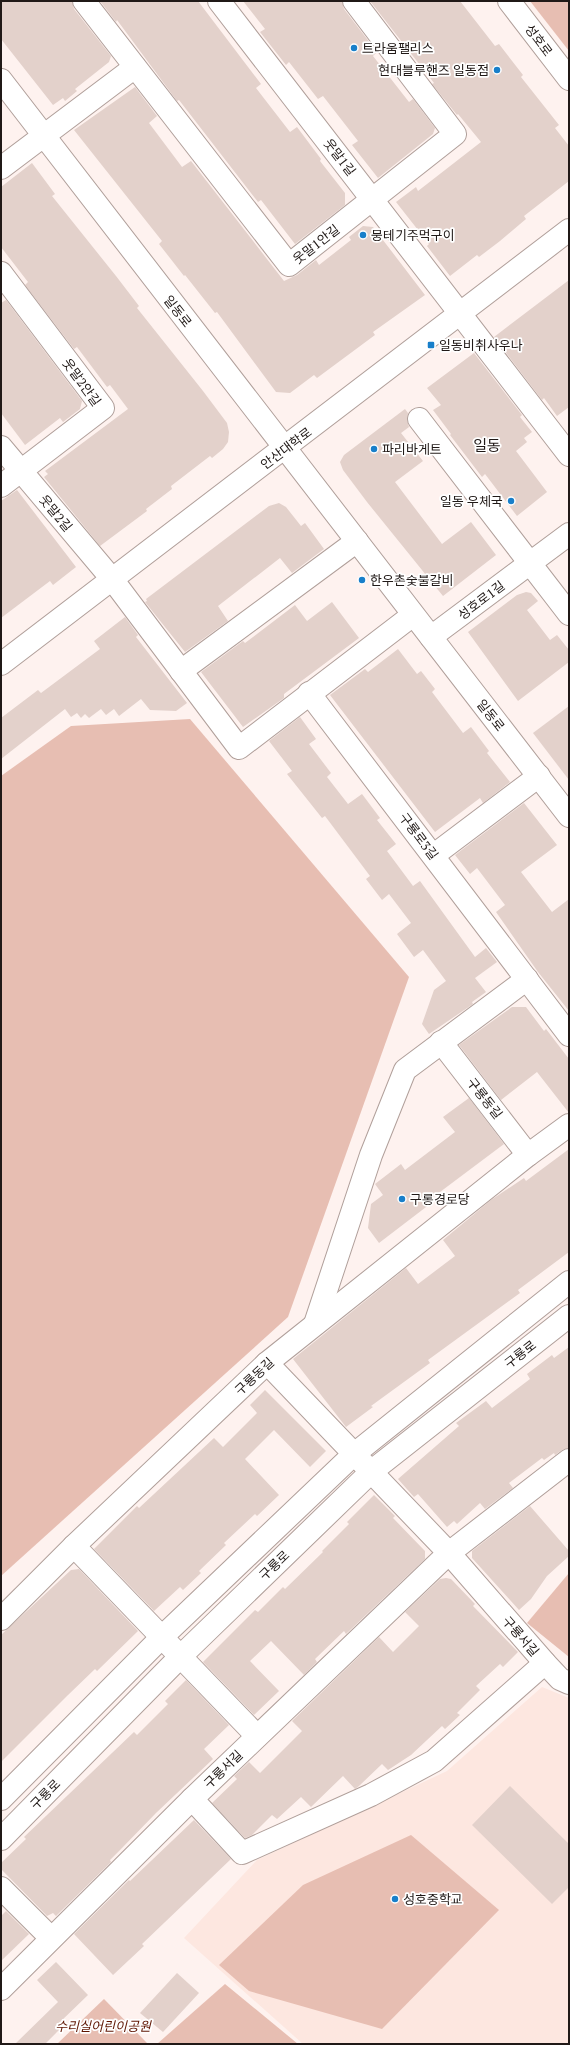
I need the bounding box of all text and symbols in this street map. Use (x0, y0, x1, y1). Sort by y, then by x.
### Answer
street label: 성호로 (521, 20, 557, 60)
place label: 트라움팰리스 (362, 39, 434, 57)
marker: 트라움팰리스 (349, 43, 359, 53)
place label: 현대블루핸즈 일동점 (378, 61, 489, 79)
marker: 현대블루핸즈 일동점 (492, 65, 502, 75)
street label: 웃말1길 (320, 135, 360, 179)
street label: 웃말1안길 (289, 220, 343, 268)
place label: 뭉테기주먹구이 (371, 226, 455, 244)
marker: 뭉테기주먹구이 (358, 230, 368, 240)
street label: 일동로 (160, 291, 196, 331)
place label: 일동비취사우나 (439, 336, 523, 354)
marker: 일동비취사우나 (426, 340, 436, 350)
street label: 웃말2안길 (59, 355, 105, 409)
street label: 안산대학로 (257, 423, 315, 473)
district label: 일동 (473, 435, 501, 455)
place label: 파리바게트 (382, 440, 442, 458)
marker: 파리바게트 (369, 444, 379, 454)
street label: 웃말2길 (35, 491, 77, 535)
place label: 일동 우체국 (440, 492, 503, 510)
marker: 일동 우체국 (506, 496, 516, 506)
place label: 한우촌숯불갈비 (370, 571, 454, 589)
marker: 한우촌숯불갈비 (357, 575, 367, 585)
street label: 성호로1길 (454, 576, 508, 624)
street label: 일동로 (473, 695, 509, 735)
street label: 구룡로3길 (395, 809, 443, 863)
street label: 구룡동길 (463, 1074, 507, 1122)
place label: 구롱경로당 (410, 1190, 470, 1208)
marker: 구롱경로당 (397, 1194, 407, 1204)
street label: 구룡로 (500, 1336, 540, 1372)
street label: 구룡동길 (230, 1353, 278, 1399)
street label: 구룡로 (255, 1546, 293, 1584)
street label: 구룡서길 (499, 1612, 543, 1660)
street label: 구룡서길 (200, 1746, 246, 1792)
street label: 구룡로 (26, 1775, 64, 1813)
place label: 성호중학교 (403, 1890, 463, 1908)
marker: 성호중학교 (390, 1894, 400, 1904)
park label: 수리실어린이공원 (55, 2017, 152, 2035)

